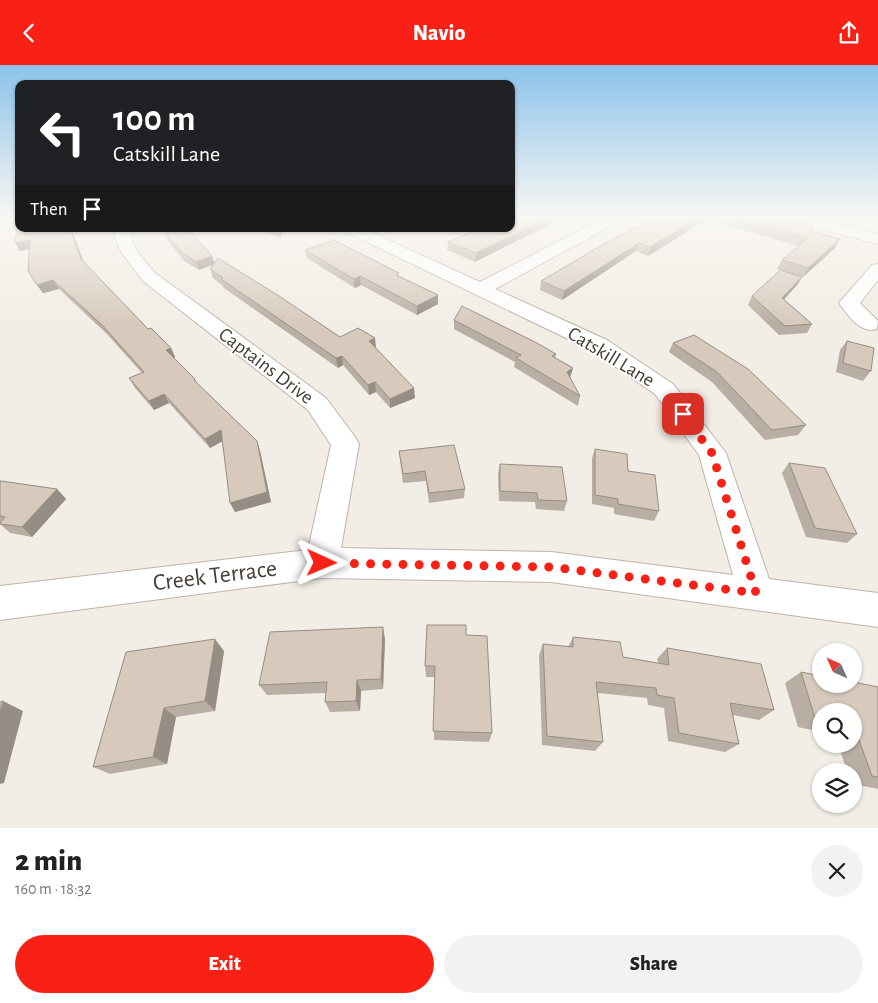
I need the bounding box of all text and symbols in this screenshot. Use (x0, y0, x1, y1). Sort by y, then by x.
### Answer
icon: back (15, 19, 43, 47)
icon: share (835, 19, 863, 47)
text: Navio (413, 22, 465, 44)
icon: left (30, 100, 95, 165)
text: 100 m (113, 102, 196, 137)
text: Catskill Lane (113, 143, 220, 165)
icon: arrive (78, 195, 106, 223)
text: Then (30, 200, 68, 219)
street label: Catskill Lane (564, 323, 658, 391)
street label: Captains Drive (215, 324, 317, 408)
pin (662, 393, 704, 435)
icon: arrive (669, 400, 697, 428)
position arrow (295, 536, 347, 588)
street label: Creek Terrace (152, 556, 278, 596)
north arrow (812, 643, 862, 693)
map controls (812, 643, 862, 813)
button: search (812, 703, 862, 753)
button: layers (812, 763, 862, 813)
button: close (811, 845, 863, 897)
text: 2 min (15, 846, 82, 876)
text: 160 m · 18:32 (15, 881, 91, 897)
button: Exit (15, 935, 434, 993)
button: Share (444, 935, 863, 993)

